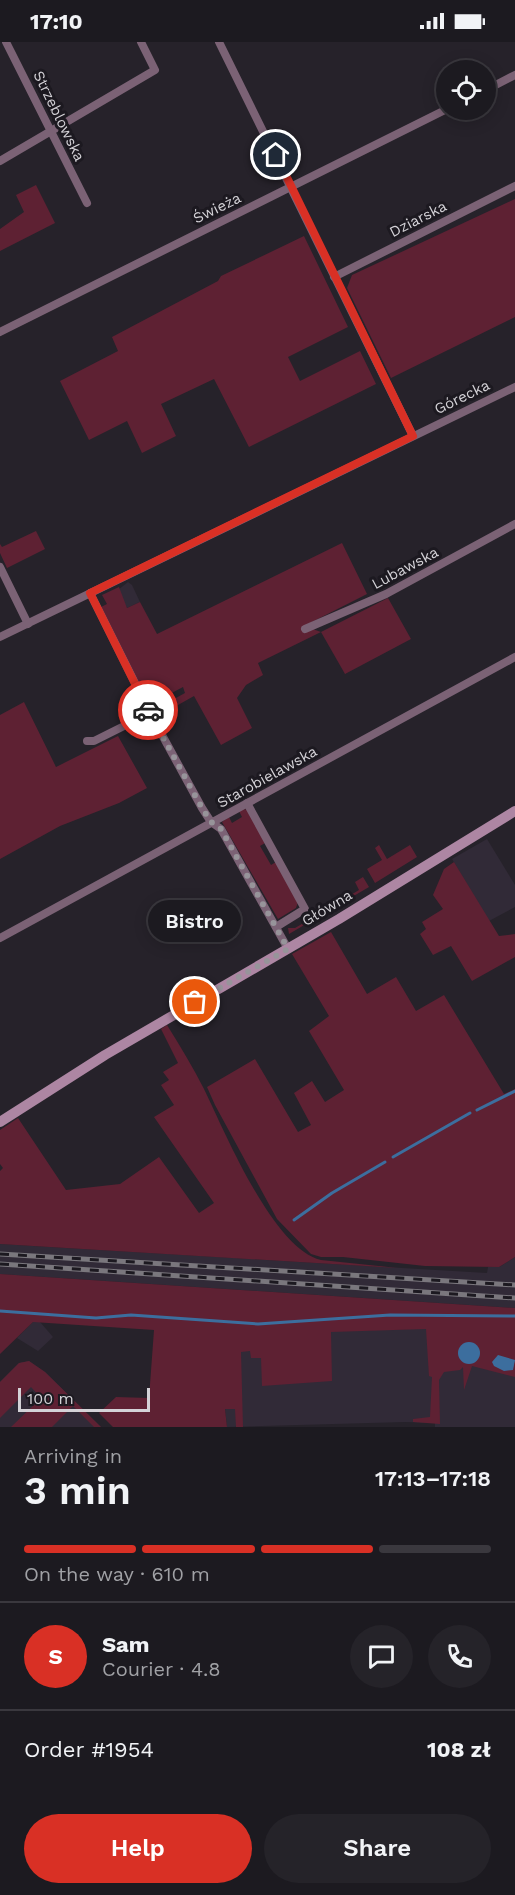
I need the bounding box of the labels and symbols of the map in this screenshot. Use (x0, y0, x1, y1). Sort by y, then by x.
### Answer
street label: Strzeblowska (29, 68, 89, 165)
pin (250, 129, 301, 180)
street label: Świeża (190, 188, 244, 227)
street label: Dziarska (386, 197, 450, 241)
street label: Górecka (431, 376, 493, 418)
street label: Lubawska (369, 543, 442, 593)
courier (118, 680, 178, 740)
street label: Starobielawska (214, 742, 321, 812)
street label: Główna (299, 886, 356, 930)
callout: Bistro (148, 900, 242, 942)
pin (169, 976, 220, 1027)
scale bar (18, 1385, 150, 1412)

